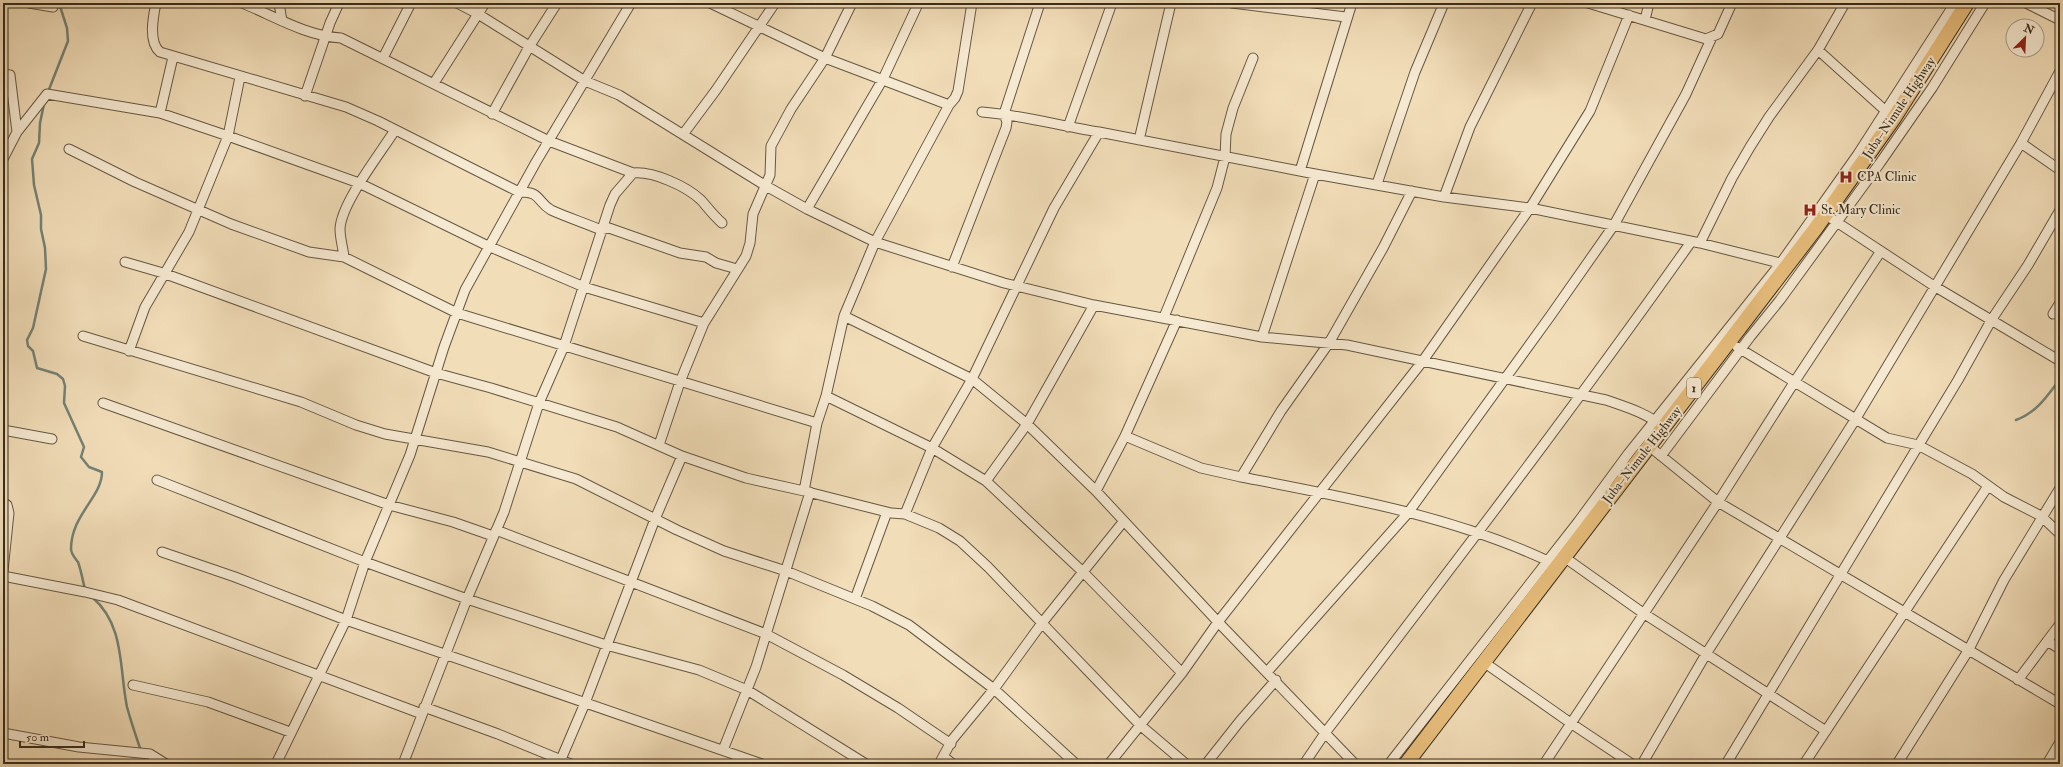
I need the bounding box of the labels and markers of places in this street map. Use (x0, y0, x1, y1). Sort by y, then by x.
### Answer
hospital icon: CPA Clinic (1838, 169, 1854, 185)
place label: CPA Clinic (1857, 169, 1916, 185)
hospital icon: St. Mary Clinic (1802, 202, 1818, 218)
place label: St. Mary Clinic (1821, 202, 1901, 219)

